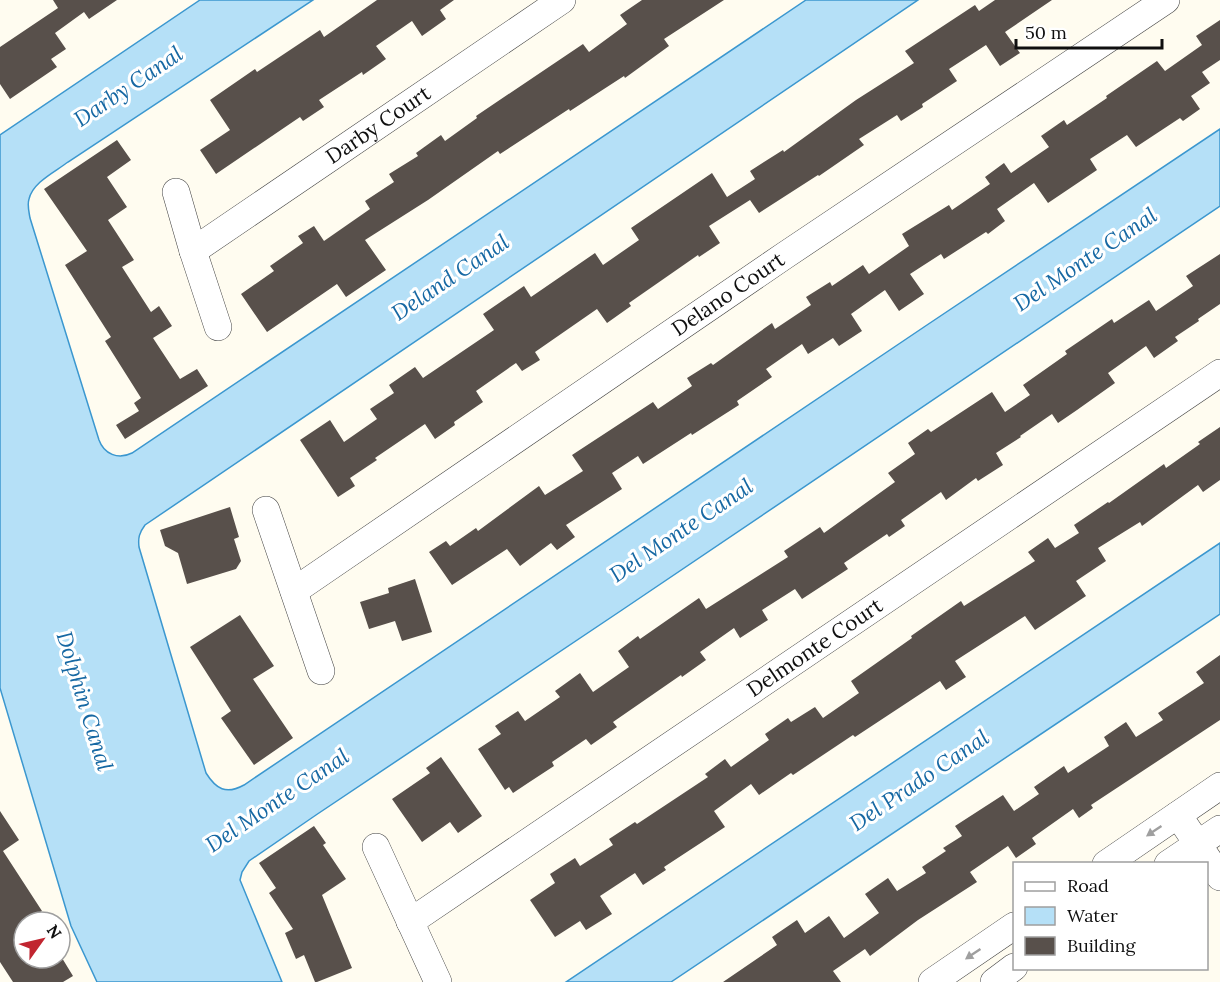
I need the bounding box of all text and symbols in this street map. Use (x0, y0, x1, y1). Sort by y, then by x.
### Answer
scale bar (1016, 12, 1162, 50)
text: 50 m (1025, 21, 1067, 44)
water label: Darby Canal (68, 39, 188, 133)
street label: Darby Court (320, 79, 436, 170)
water label: Del Monte Canal (1008, 201, 1162, 317)
water label: Deland Canal (386, 228, 514, 326)
street label: Delano Court (666, 245, 790, 342)
water label: Del Monte Canal (604, 472, 758, 588)
street label: Delmonte Court (741, 591, 888, 703)
water label: Dolphin Canal (50, 628, 120, 774)
water label: Del Prado Canal (844, 723, 994, 837)
water label: Del Monte Canal (200, 742, 354, 858)
one-way arrow (1146, 825, 1162, 836)
legend (1013, 862, 1208, 970)
text: Road (1067, 874, 1109, 897)
text: Water (1067, 904, 1118, 927)
north arrow (12, 910, 72, 970)
text: N (43, 921, 66, 942)
text: Building (1067, 934, 1137, 957)
one-way arrow (966, 948, 982, 960)

